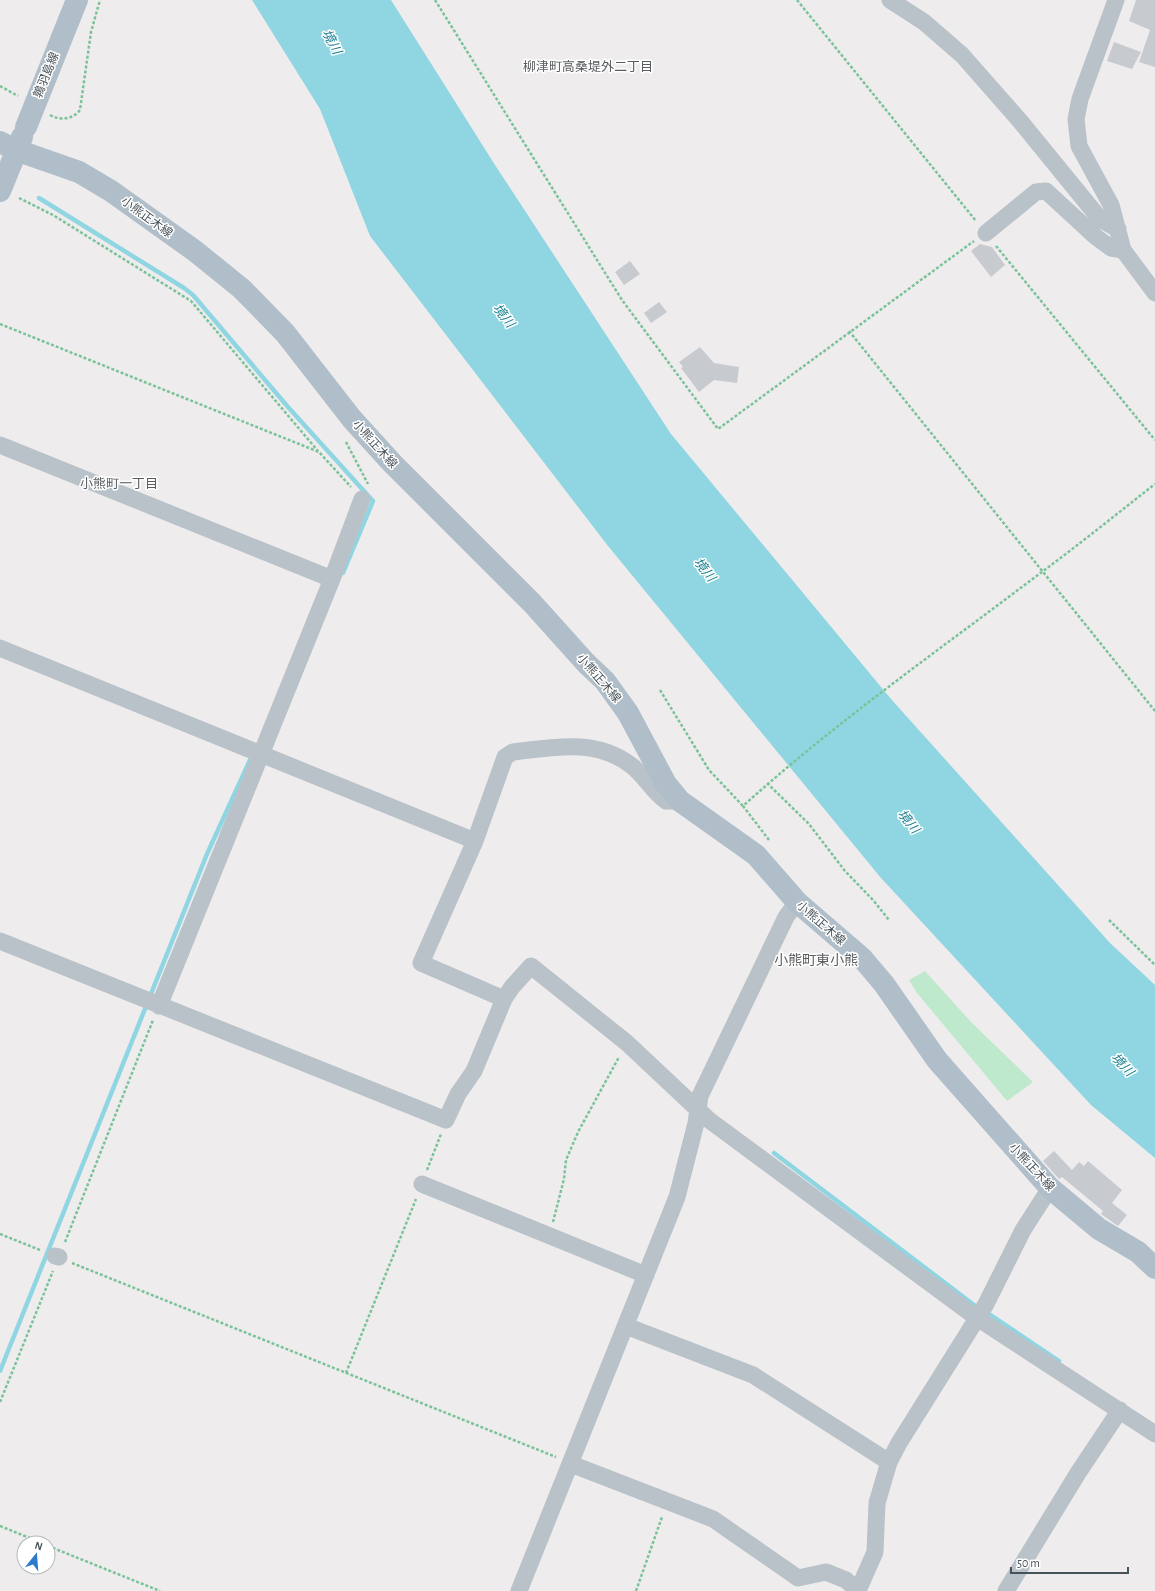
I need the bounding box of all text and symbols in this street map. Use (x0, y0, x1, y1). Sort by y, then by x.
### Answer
water label: 境川 (319, 27, 345, 58)
street label: 鶉羽島線 (31, 50, 61, 100)
district label: 柳津町高桑堤外二丁目 (523, 59, 653, 74)
street label: 小熊正木線 (119, 194, 175, 239)
water label: 境川 (490, 301, 518, 332)
street label: 小熊正木線 (350, 417, 400, 470)
district label: 小熊町一丁目 (80, 476, 158, 491)
water label: 境川 (691, 555, 719, 586)
street label: 小熊正木線 (575, 651, 624, 705)
water label: 境川 (895, 807, 923, 838)
street label: 小熊正木線 (794, 898, 848, 947)
district label: 小熊町東小熊 (774, 952, 858, 968)
water label: 境川 (1108, 1050, 1138, 1080)
street label: 小熊正木線 (1007, 1140, 1058, 1193)
north arrow (16, 1535, 56, 1575)
text: N (34, 1540, 44, 1552)
scale bar (1011, 1549, 1128, 1575)
text: 50 m (1017, 1557, 1040, 1569)

